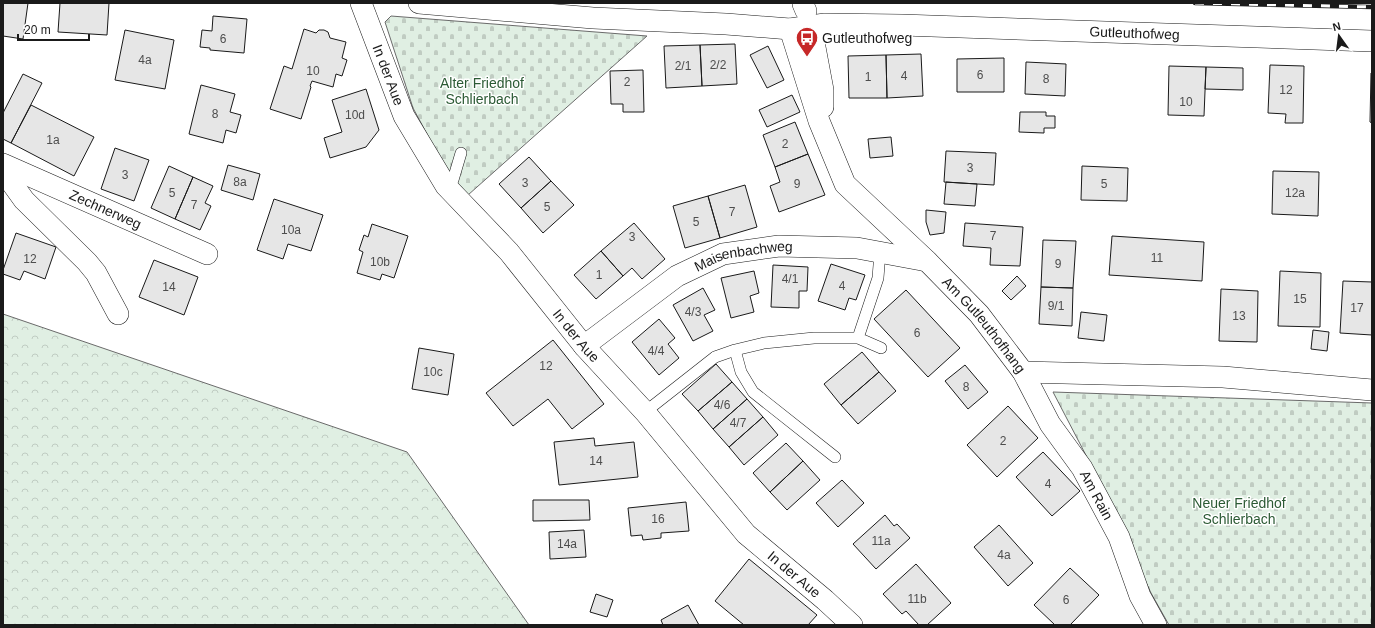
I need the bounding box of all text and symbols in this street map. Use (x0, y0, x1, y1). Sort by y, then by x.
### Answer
scale bar (18, 16, 89, 42)
north arrow (1319, 16, 1359, 56)
text: N (1331, 20, 1342, 33)
text: 20 m (24, 23, 51, 37)
street label: Gutleuthofweg (1089, 23, 1180, 42)
bus stop icon: Gutleuthofweg (794, 25, 820, 58)
place label: Gutleuthofweg (822, 30, 912, 46)
house number: 6 (220, 32, 227, 46)
street label: In der Aue (370, 42, 407, 108)
house number: 4a (138, 53, 152, 67)
house number: 2/2 (710, 58, 727, 72)
house number: 2/1 (675, 59, 692, 73)
house number: 10 (306, 64, 320, 78)
house number: 6 (977, 68, 984, 82)
house number: 4 (901, 69, 908, 83)
house number: 1 (865, 70, 872, 84)
house number: 8 (1043, 72, 1050, 86)
park label: Alter Friedhof Schlierbach (440, 75, 524, 107)
house number: 2 (624, 75, 631, 89)
house number: 12 (1279, 83, 1293, 97)
house number: 10 (1179, 95, 1193, 109)
house number: 8 (212, 107, 219, 121)
house number: 10d (345, 108, 365, 122)
house number: 1a (46, 133, 60, 147)
house number: 2 (782, 137, 789, 151)
house number: 3 (967, 161, 974, 175)
house number: 3 (122, 168, 129, 182)
house number: 8a (233, 175, 247, 189)
house number: 3 (522, 176, 529, 190)
house number: 9 (794, 177, 801, 191)
house number: 5 (1101, 177, 1108, 191)
street label: Zechnerweg (67, 186, 144, 232)
house number: 5 (169, 186, 176, 200)
house number: 12a (1285, 186, 1305, 200)
house number: 7 (191, 198, 198, 212)
house number: 5 (544, 200, 551, 214)
house number: 7 (729, 205, 736, 219)
house number: 5 (693, 215, 700, 229)
house number: 10a (281, 223, 301, 237)
house number: 7 (990, 229, 997, 243)
house number: 3 (629, 230, 636, 244)
street label: Maisenbachweg (692, 238, 793, 275)
house number: 11 (1151, 251, 1164, 265)
house number: 12 (23, 252, 37, 266)
house number: 10b (370, 255, 390, 269)
house number: 9 (1055, 257, 1062, 271)
house number: 1 (596, 268, 603, 282)
house number: 4/1 (782, 272, 799, 286)
street label: Am Gutleuthofhang (939, 274, 1029, 376)
house number: 4 (839, 279, 846, 293)
house number: 14 (162, 280, 176, 294)
house number: 15 (1293, 292, 1307, 306)
house number: 9/1 (1048, 299, 1065, 313)
house number: 17 (1350, 301, 1364, 315)
house number: 4/3 (685, 305, 702, 319)
street label: In der Aue (550, 306, 603, 365)
house number: 13 (1232, 309, 1246, 323)
house number: 6 (914, 326, 921, 340)
house number: 4/4 (648, 344, 665, 358)
house number: 12 (539, 359, 553, 373)
house number: 10c (423, 365, 443, 379)
house number: 8 (963, 380, 970, 394)
house number: 4/6 (714, 398, 731, 412)
house number: 4/7 (730, 416, 747, 430)
house number: 2 (1000, 434, 1007, 448)
house number: 14 (589, 454, 603, 468)
street label: Am Rain (1077, 468, 1116, 523)
house number: 4 (1045, 477, 1052, 491)
park label: Neuer Friedhof Schlierbach (1192, 495, 1286, 527)
house number: 16 (651, 512, 665, 526)
house number: 11a (871, 534, 891, 548)
house number: 14a (557, 537, 577, 551)
street label: In der Aue (764, 548, 824, 601)
house number: 4a (997, 548, 1011, 562)
house number: 11b (907, 592, 927, 606)
house number: 6 (1063, 593, 1070, 607)

